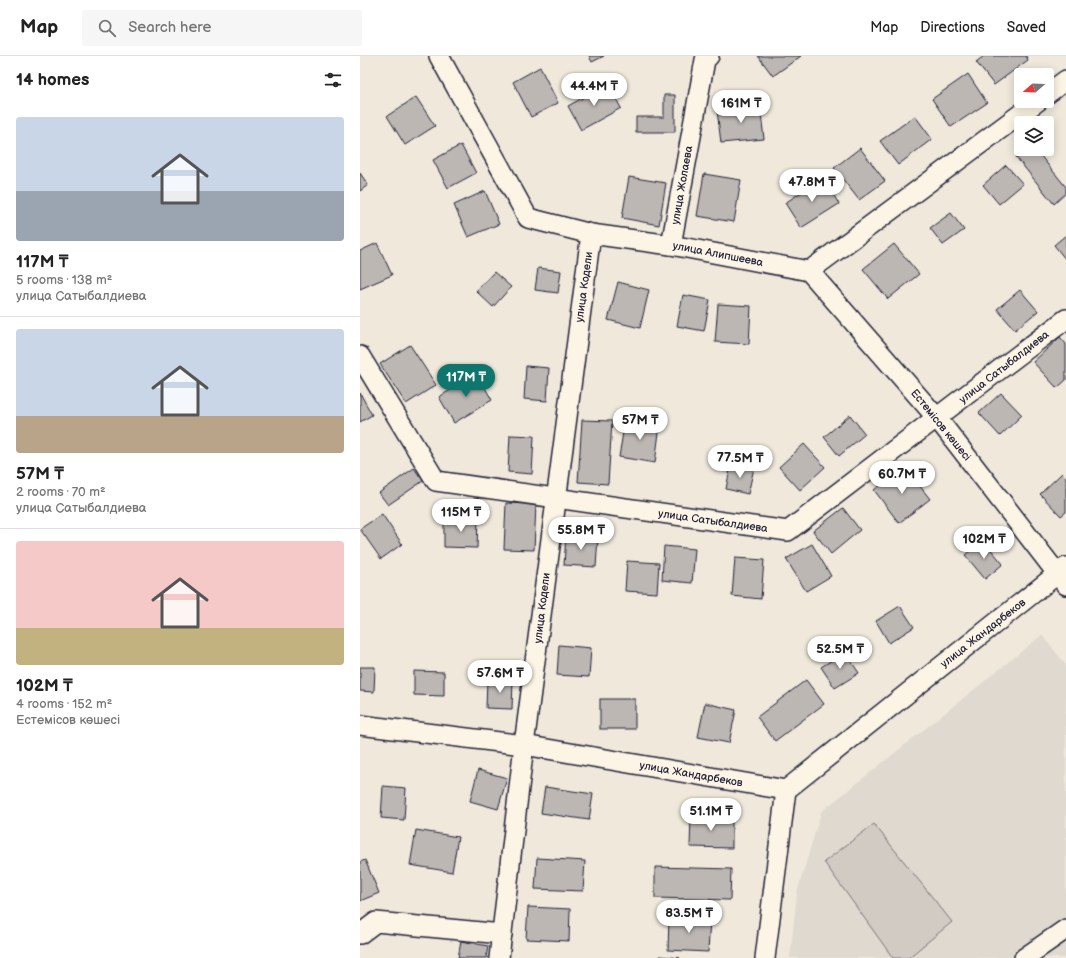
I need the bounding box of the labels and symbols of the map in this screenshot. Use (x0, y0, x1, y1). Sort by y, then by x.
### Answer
north arrow (1014, 68, 1054, 108)
pin: 44.4M ₸ (557, 73, 631, 107)
pin: 161M ₸ (708, 90, 774, 124)
street label: улица Жолаева (669, 144, 695, 225)
pin: 47.8M ₸ (775, 169, 849, 203)
street label: улица Алипшеева (672, 239, 765, 269)
street label: улица Кодели (573, 251, 595, 323)
street label: улица Сатыбалдиева (957, 328, 1052, 406)
pin: 117M ₸ (433, 364, 499, 398)
street label: Естемісов көшесі (908, 387, 974, 463)
pin: 57M ₸ (612, 407, 668, 441)
pin: 77.5M ₸ (703, 445, 777, 479)
pin: 60.7M ₸ (865, 461, 939, 495)
pin: 115M ₸ (428, 499, 494, 533)
street label: улица Сатыбалдиева (657, 507, 769, 535)
pin: 55.8M ₸ (544, 517, 618, 551)
pin: 102M ₸ (951, 526, 1017, 560)
street label: улица Кодели (531, 572, 553, 644)
street label: улица Жандарбеков (938, 596, 1028, 670)
pin: 52.5M ₸ (803, 636, 877, 670)
pin: 57.6M ₸ (463, 660, 537, 694)
street label: улица Жандарбеков (638, 759, 744, 790)
pin: 51.1M ₸ (674, 798, 748, 832)
pin: 83.5M ₸ (652, 900, 726, 934)

